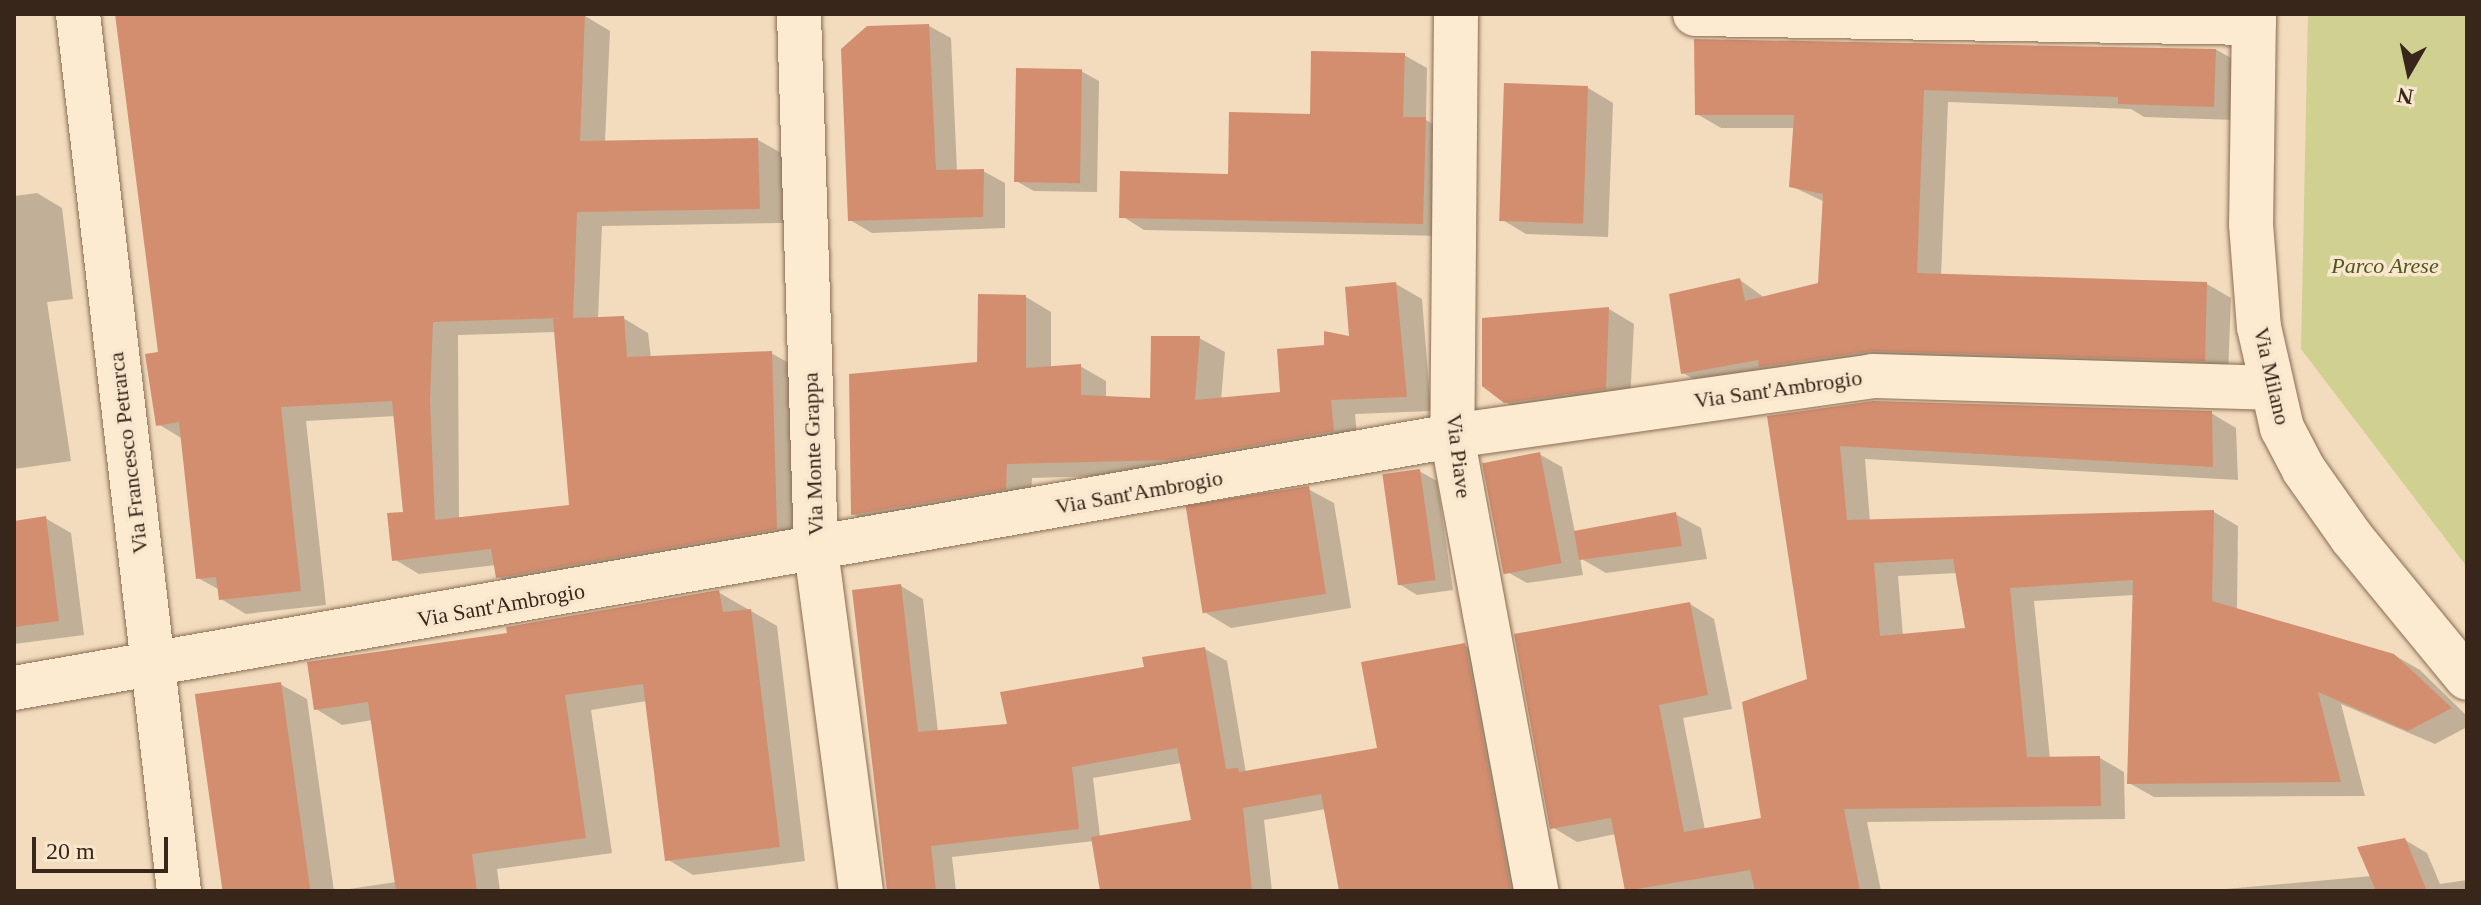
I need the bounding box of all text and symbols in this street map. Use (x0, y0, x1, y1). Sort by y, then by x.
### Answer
north arrow (2369, 32, 2449, 112)
text: N (2395, 83, 2415, 110)
park label: Parco Arese (2331, 253, 2439, 279)
street label: Via Milano (2248, 325, 2296, 427)
street label: Via Francesco Petrarca (103, 351, 153, 555)
street label: Via Sant'Ambrogio (1692, 364, 1864, 414)
street label: Via Monte Grappa (797, 372, 829, 536)
street label: Via Piave (1441, 412, 1477, 500)
street label: Via Sant'Ambrogio (1053, 464, 1225, 520)
street label: Via Sant'Ambrogio (415, 577, 587, 633)
scale bar (36, 821, 172, 871)
text: 20 m (46, 838, 95, 864)

